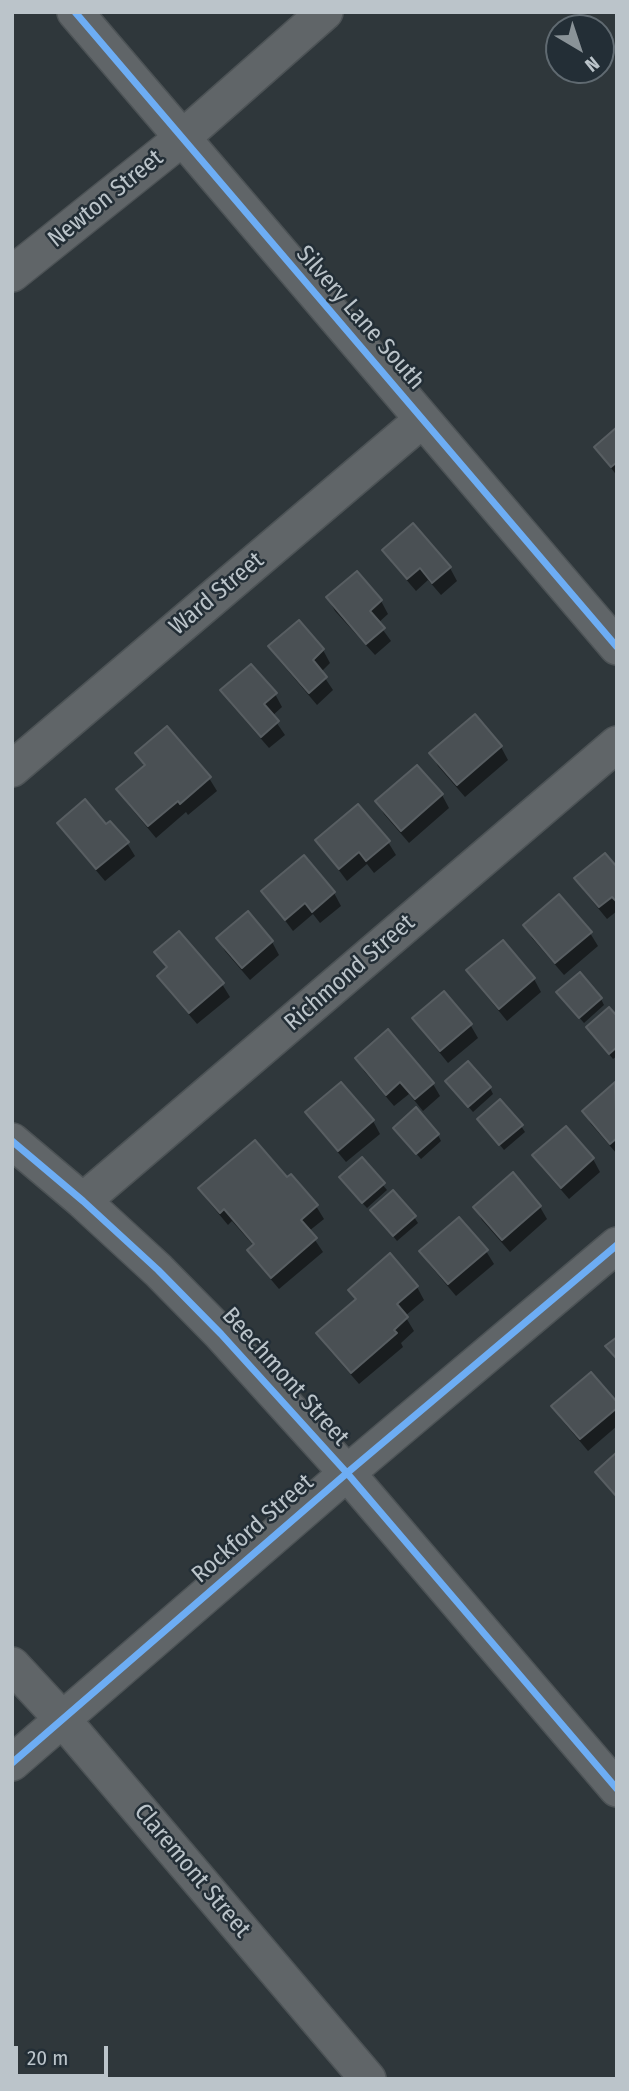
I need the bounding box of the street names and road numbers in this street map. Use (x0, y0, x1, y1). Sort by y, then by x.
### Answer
street label: Newton Street (43, 144, 169, 254)
street label: Silvery Lane South (290, 240, 430, 396)
street label: Ward Street (164, 546, 270, 642)
street label: Richmond Street (279, 909, 421, 1037)
street label: Beechmont Street (215, 1302, 355, 1452)
street label: Rockford Street (186, 1468, 320, 1590)
street label: Claremont Street (128, 1798, 256, 1944)

